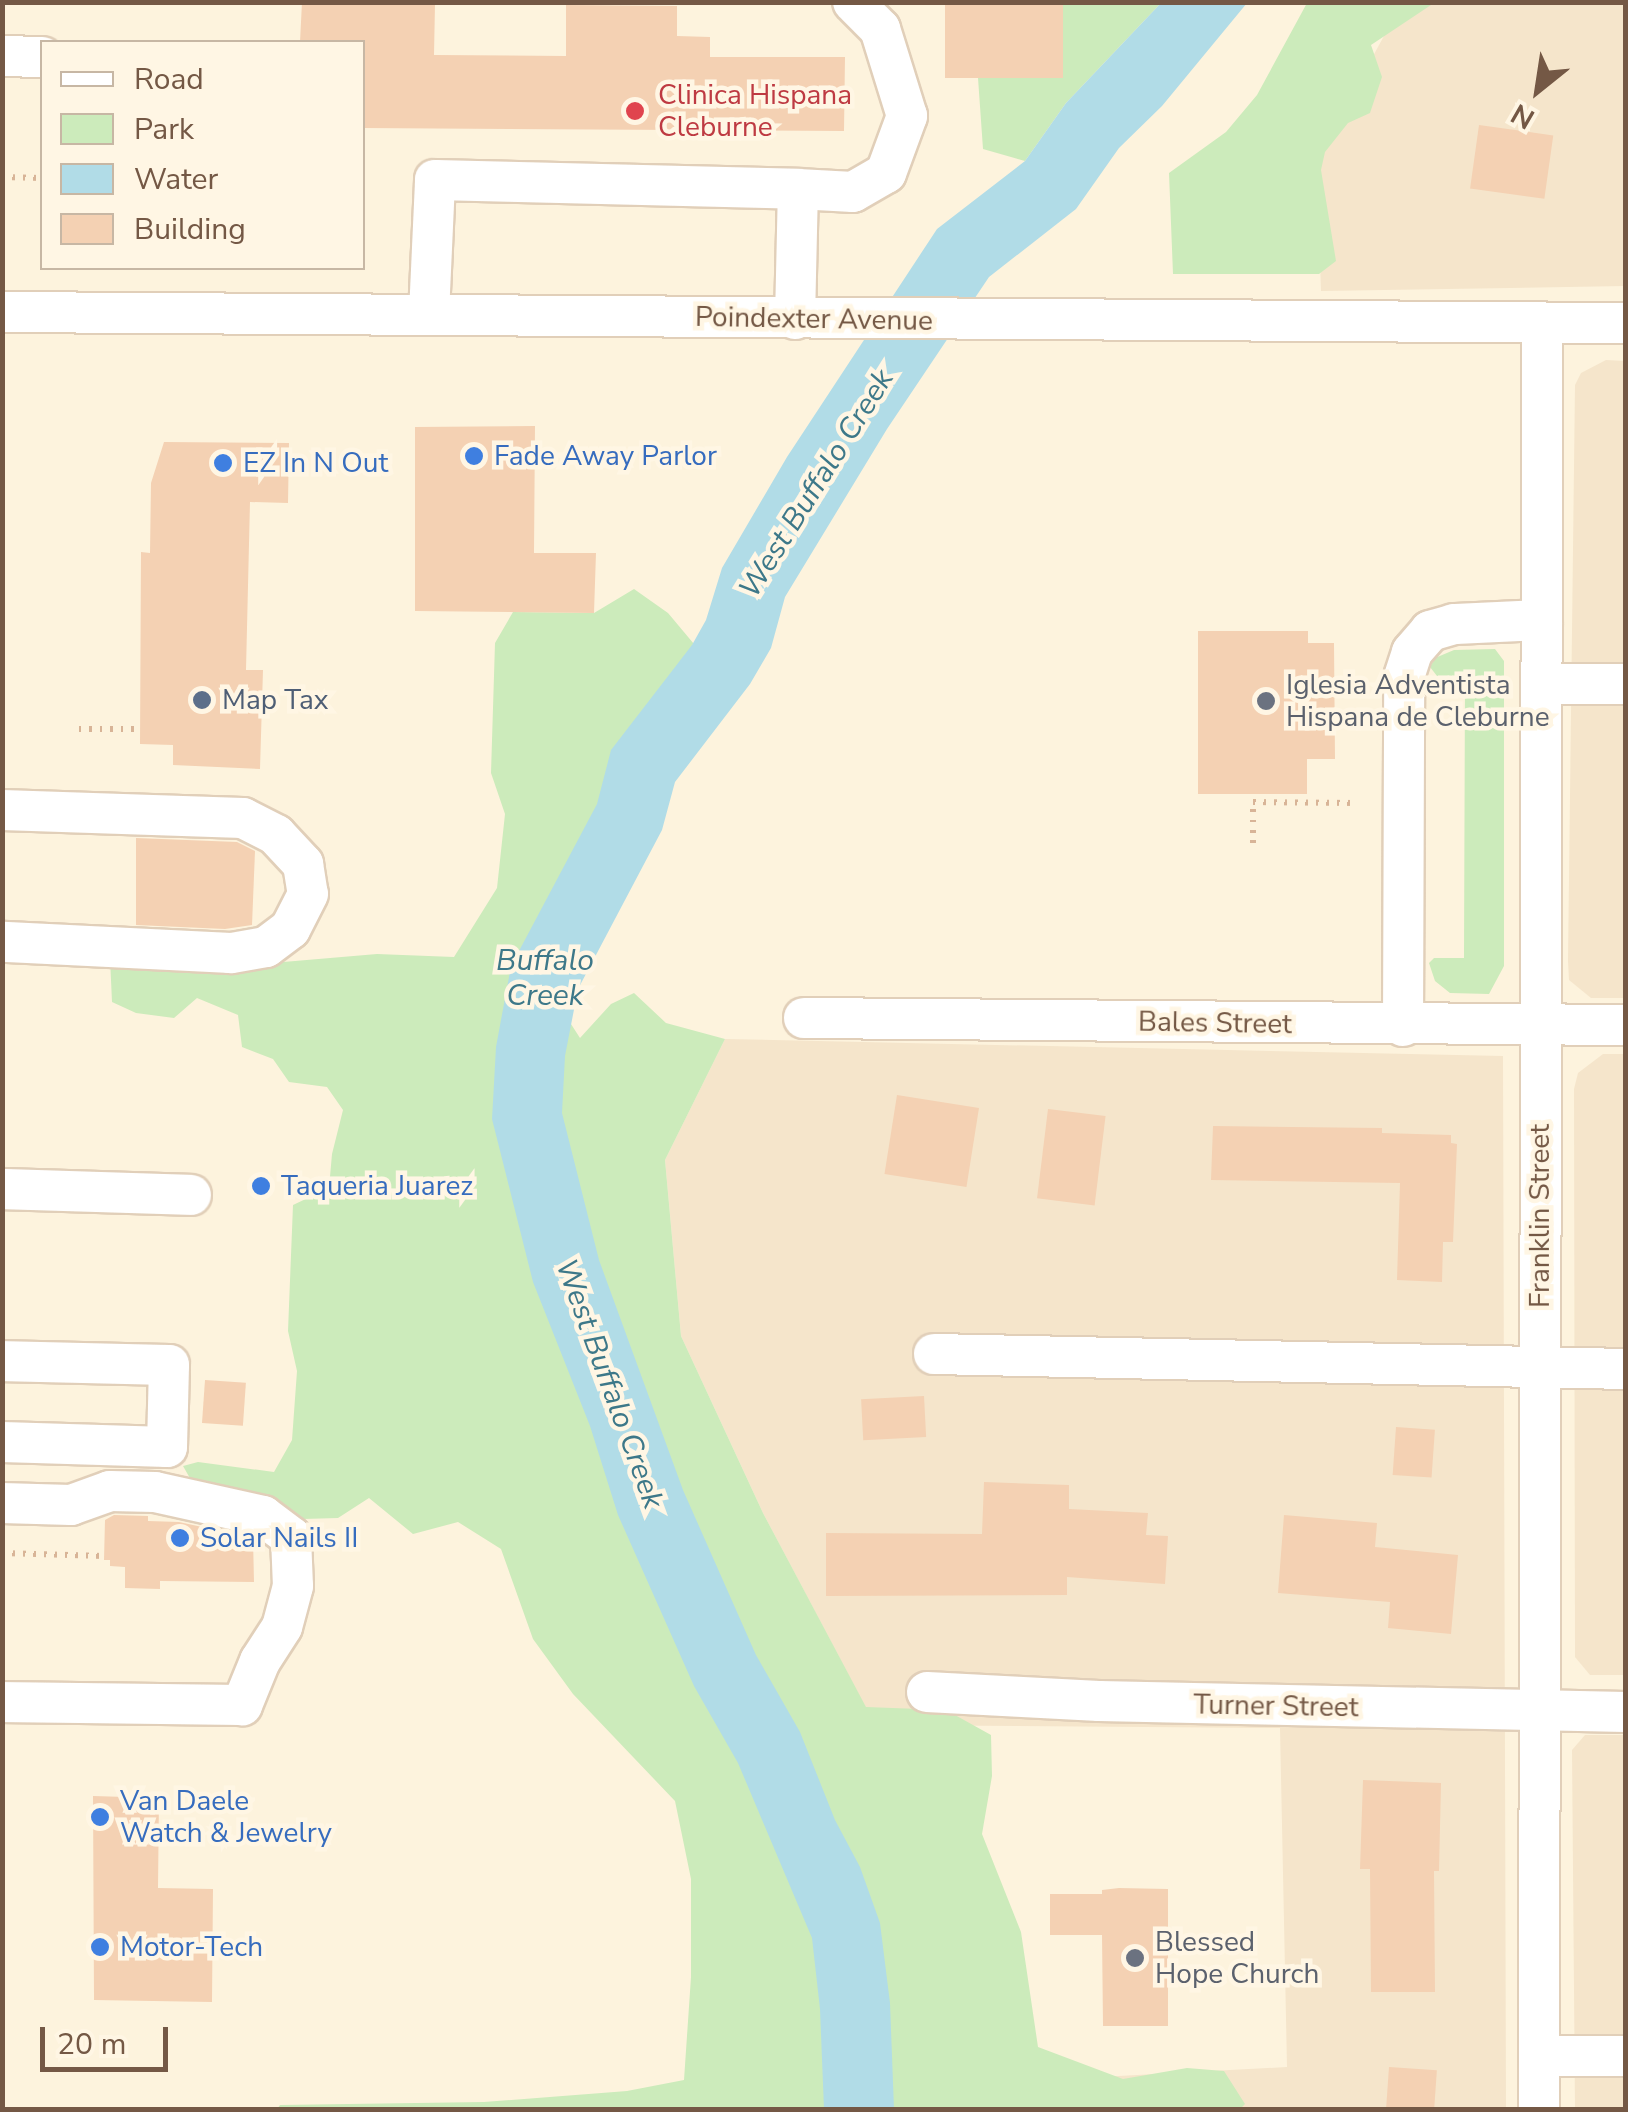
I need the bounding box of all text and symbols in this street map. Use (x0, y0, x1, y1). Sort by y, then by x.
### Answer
legend (40, 40, 365, 270)
north arrow (1488, 40, 1588, 140)
text: Road (134, 59, 204, 100)
place label: Clinica Hispana Cleburne (658, 78, 852, 144)
text: N (1504, 94, 1542, 138)
marker: Clinica Hispana Cleburne (622, 98, 648, 124)
text: Park (134, 109, 194, 150)
text: Water (134, 159, 218, 200)
text: Building (134, 209, 246, 250)
street label: Poindexter Avenue (695, 300, 933, 338)
water label: West Buffalo Creek (732, 363, 902, 605)
place label: Fade Away Parlor (494, 439, 717, 473)
marker: Fade Away Parlor (463, 445, 485, 467)
place label: EZ In N Out (243, 446, 388, 480)
marker: EZ In N Out (212, 452, 234, 474)
place label: Iglesia Adventista Hispana de Cleburne (1286, 668, 1550, 734)
place label: Map Tax (222, 683, 329, 717)
marker: Map Tax (191, 689, 213, 711)
marker: Iglesia Adventista Hispana de Cleburne (1255, 690, 1277, 712)
water label: Buffalo Creek (496, 943, 594, 1014)
street label: Bales Street (1138, 1005, 1292, 1041)
street label: Franklin Street (1523, 1124, 1557, 1308)
place label: Taqueria Juarez (281, 1169, 473, 1203)
marker: Taqueria Juarez (250, 1175, 272, 1197)
water label: West Buffalo Creek (547, 1254, 671, 1514)
place label: Solar Nails II (200, 1521, 358, 1555)
marker: Solar Nails II (169, 1527, 191, 1549)
street label: Turner Street (1193, 1688, 1359, 1724)
place label: Van Daele Watch & Jewelry (120, 1784, 332, 1850)
marker: Van Daele Watch & Jewelry (89, 1806, 111, 1828)
place label: Blessed Hope Church (1155, 1925, 1319, 1991)
place label: Motor-Tech (120, 1930, 263, 1964)
marker: Motor-Tech (89, 1936, 111, 1958)
marker: Blessed Hope Church (1124, 1947, 1146, 1969)
scale bar (45, 2007, 172, 2069)
text: 20 m (57, 2024, 126, 2065)

